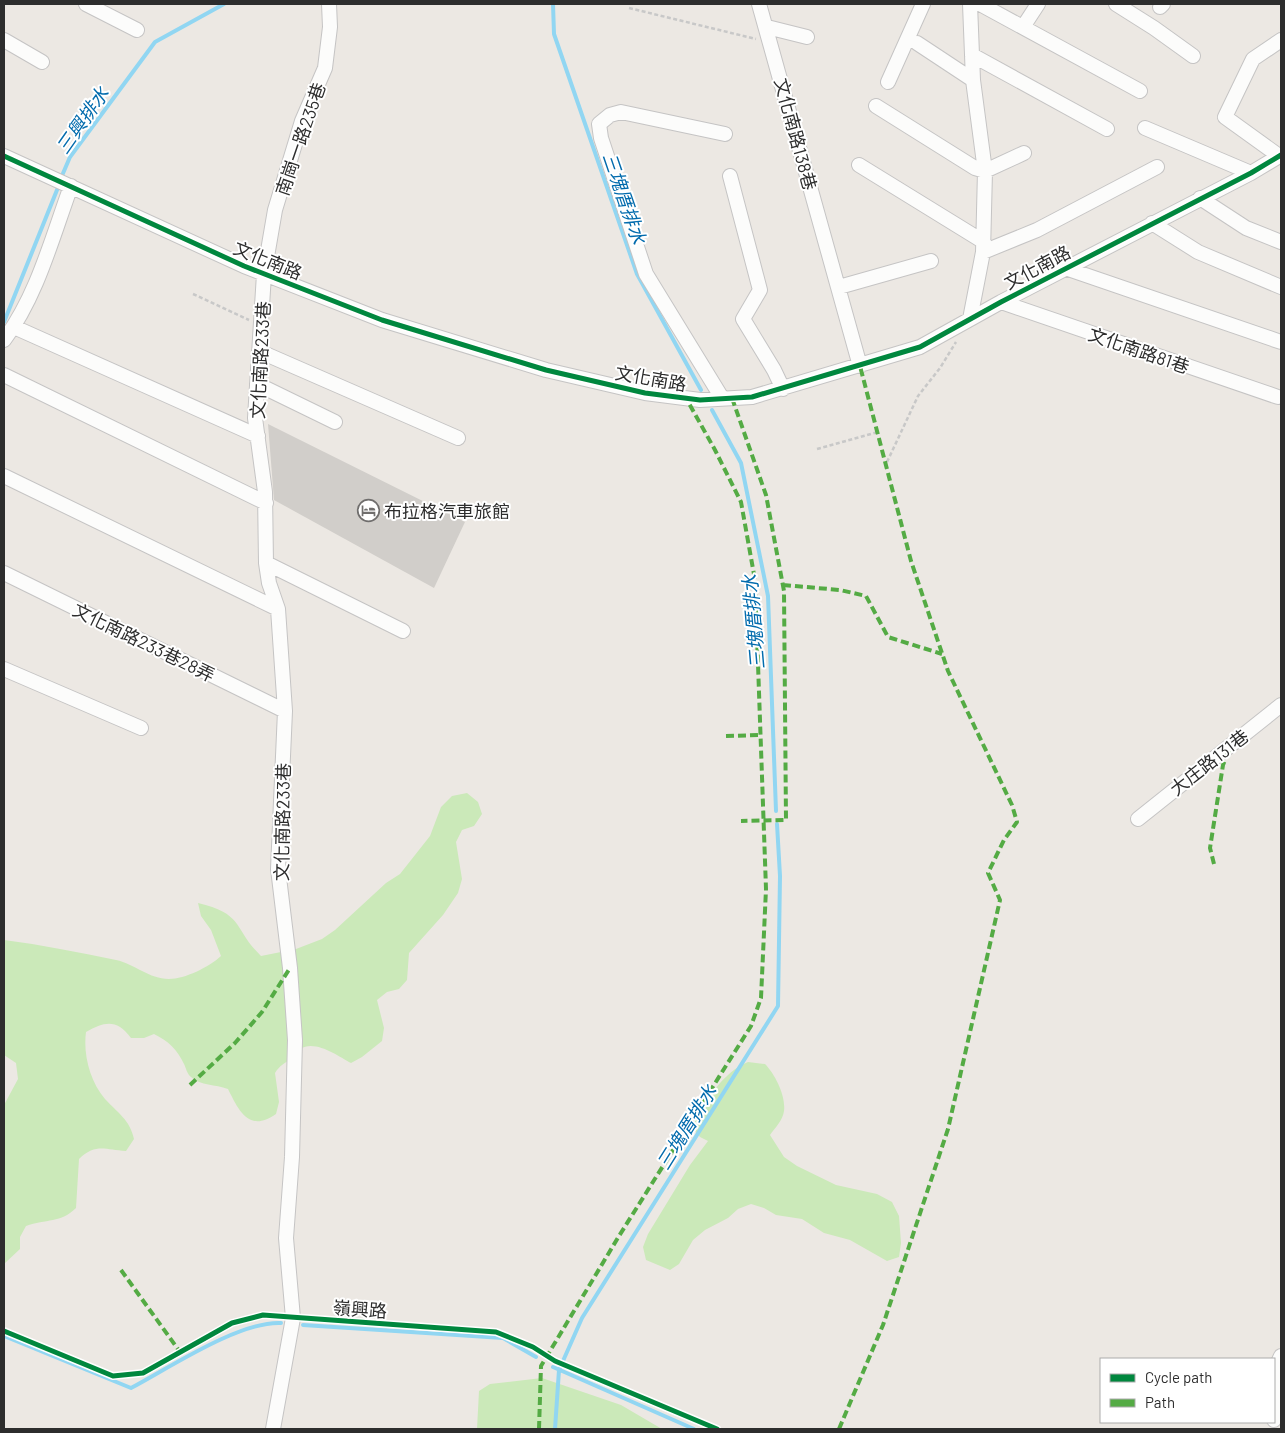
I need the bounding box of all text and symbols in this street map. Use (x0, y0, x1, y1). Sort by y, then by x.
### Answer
street label: 文化南路138巷 (770, 76, 822, 192)
street label: 南崗一路235巷 (270, 80, 330, 198)
water label: 三興排水 (51, 81, 114, 158)
water label: 三塊厝排水 (599, 149, 652, 248)
street label: 文化南路 (231, 236, 305, 284)
street label: 文化南路 (1000, 240, 1074, 294)
street label: 文化南路233巷 (246, 300, 274, 420)
street label: 文化南路81巷 (1086, 322, 1192, 378)
street label: 文化南路 (614, 361, 688, 395)
hotel icon: 布拉格汽車旅館 (356, 499, 380, 523)
place label: 布拉格汽車旅館 (384, 500, 510, 522)
water label: 三塊厝排水 (737, 573, 769, 670)
street label: 文化南路233巷28弄 (69, 598, 219, 686)
street label: 大庄路131巷 (1165, 724, 1253, 800)
street label: 文化南路233巷 (270, 763, 294, 881)
water label: 三塊厝排水 (651, 1080, 721, 1173)
street label: 嶺興路 (332, 1296, 388, 1322)
legend (1100, 1358, 1275, 1423)
text: Cycle path (1145, 1368, 1212, 1386)
text: Path (1145, 1393, 1175, 1411)

